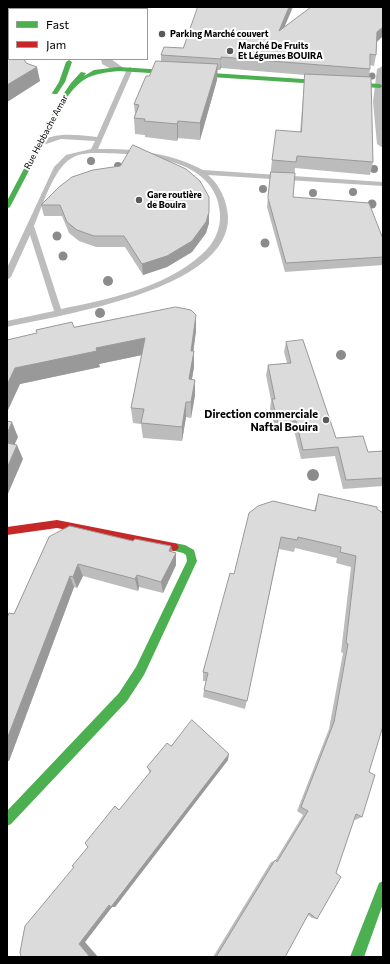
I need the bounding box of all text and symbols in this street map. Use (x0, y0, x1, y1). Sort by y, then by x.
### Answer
legend (8, 8, 148, 60)
text: Fast (46, 17, 69, 31)
marker: Parking Marché couvert (157, 29, 167, 39)
place label: Parking Marché couvert (170, 29, 269, 39)
text: Jam (46, 37, 66, 51)
place label: Marché De Fruits Et Légumes BOUIRA (238, 41, 323, 62)
marker: Marché De Fruits Et Légumes BOUIRA (225, 46, 235, 56)
street label: Rue Hebbache Amar (22, 93, 70, 171)
place label: Gare routière de Bouira (147, 190, 202, 211)
marker: Gare routière de Bouira (134, 195, 144, 205)
place label: Direction commerciale Naftal Bouira (204, 407, 318, 433)
marker: Direction commerciale Naftal Bouira (321, 415, 331, 425)

